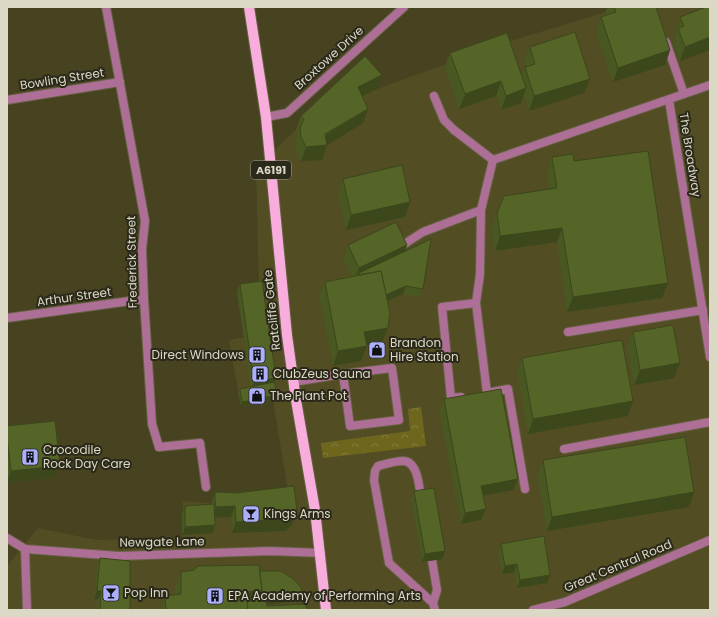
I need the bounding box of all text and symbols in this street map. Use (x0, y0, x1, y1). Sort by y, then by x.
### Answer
street label: Broxtowe Drive (290, 22, 367, 93)
street label: Bowling Street (19, 63, 105, 94)
street label: The Broadway (675, 111, 706, 199)
road number: A6191 (251, 161, 291, 179)
street label: Frederick Street (122, 215, 141, 309)
street label: Ratcliffe Gate (259, 269, 284, 351)
street label: Arthur Street (36, 283, 112, 310)
place label: Brandon Hire Station (390, 334, 459, 365)
shop icon: Brandon Hire Station (367, 340, 387, 360)
building icon: Direct Windows (247, 345, 267, 365)
place label: Direct Windows (152, 346, 244, 363)
building icon: ClubZeus Sauna (250, 364, 270, 384)
place label: ClubZeus Sauna (273, 365, 371, 382)
shop icon: The Plant Pot (247, 386, 267, 406)
place label: The Plant Pot (270, 387, 347, 404)
place label: Crocodile Rock Day Care (43, 441, 131, 472)
building icon: Crocodile Rock Day Care (20, 447, 40, 467)
bar icon: Kings Arms (241, 504, 261, 524)
place label: Kings Arms (264, 505, 331, 522)
street label: Newgate Lane (119, 532, 205, 551)
street label: Great Central Road (561, 535, 674, 596)
bar icon: Pop Inn (101, 583, 121, 603)
place label: Pop Inn (124, 584, 168, 601)
building icon: EPA Academy of Performing Arts (205, 586, 225, 606)
place label: EPA Academy of Performing Arts (228, 587, 421, 604)

